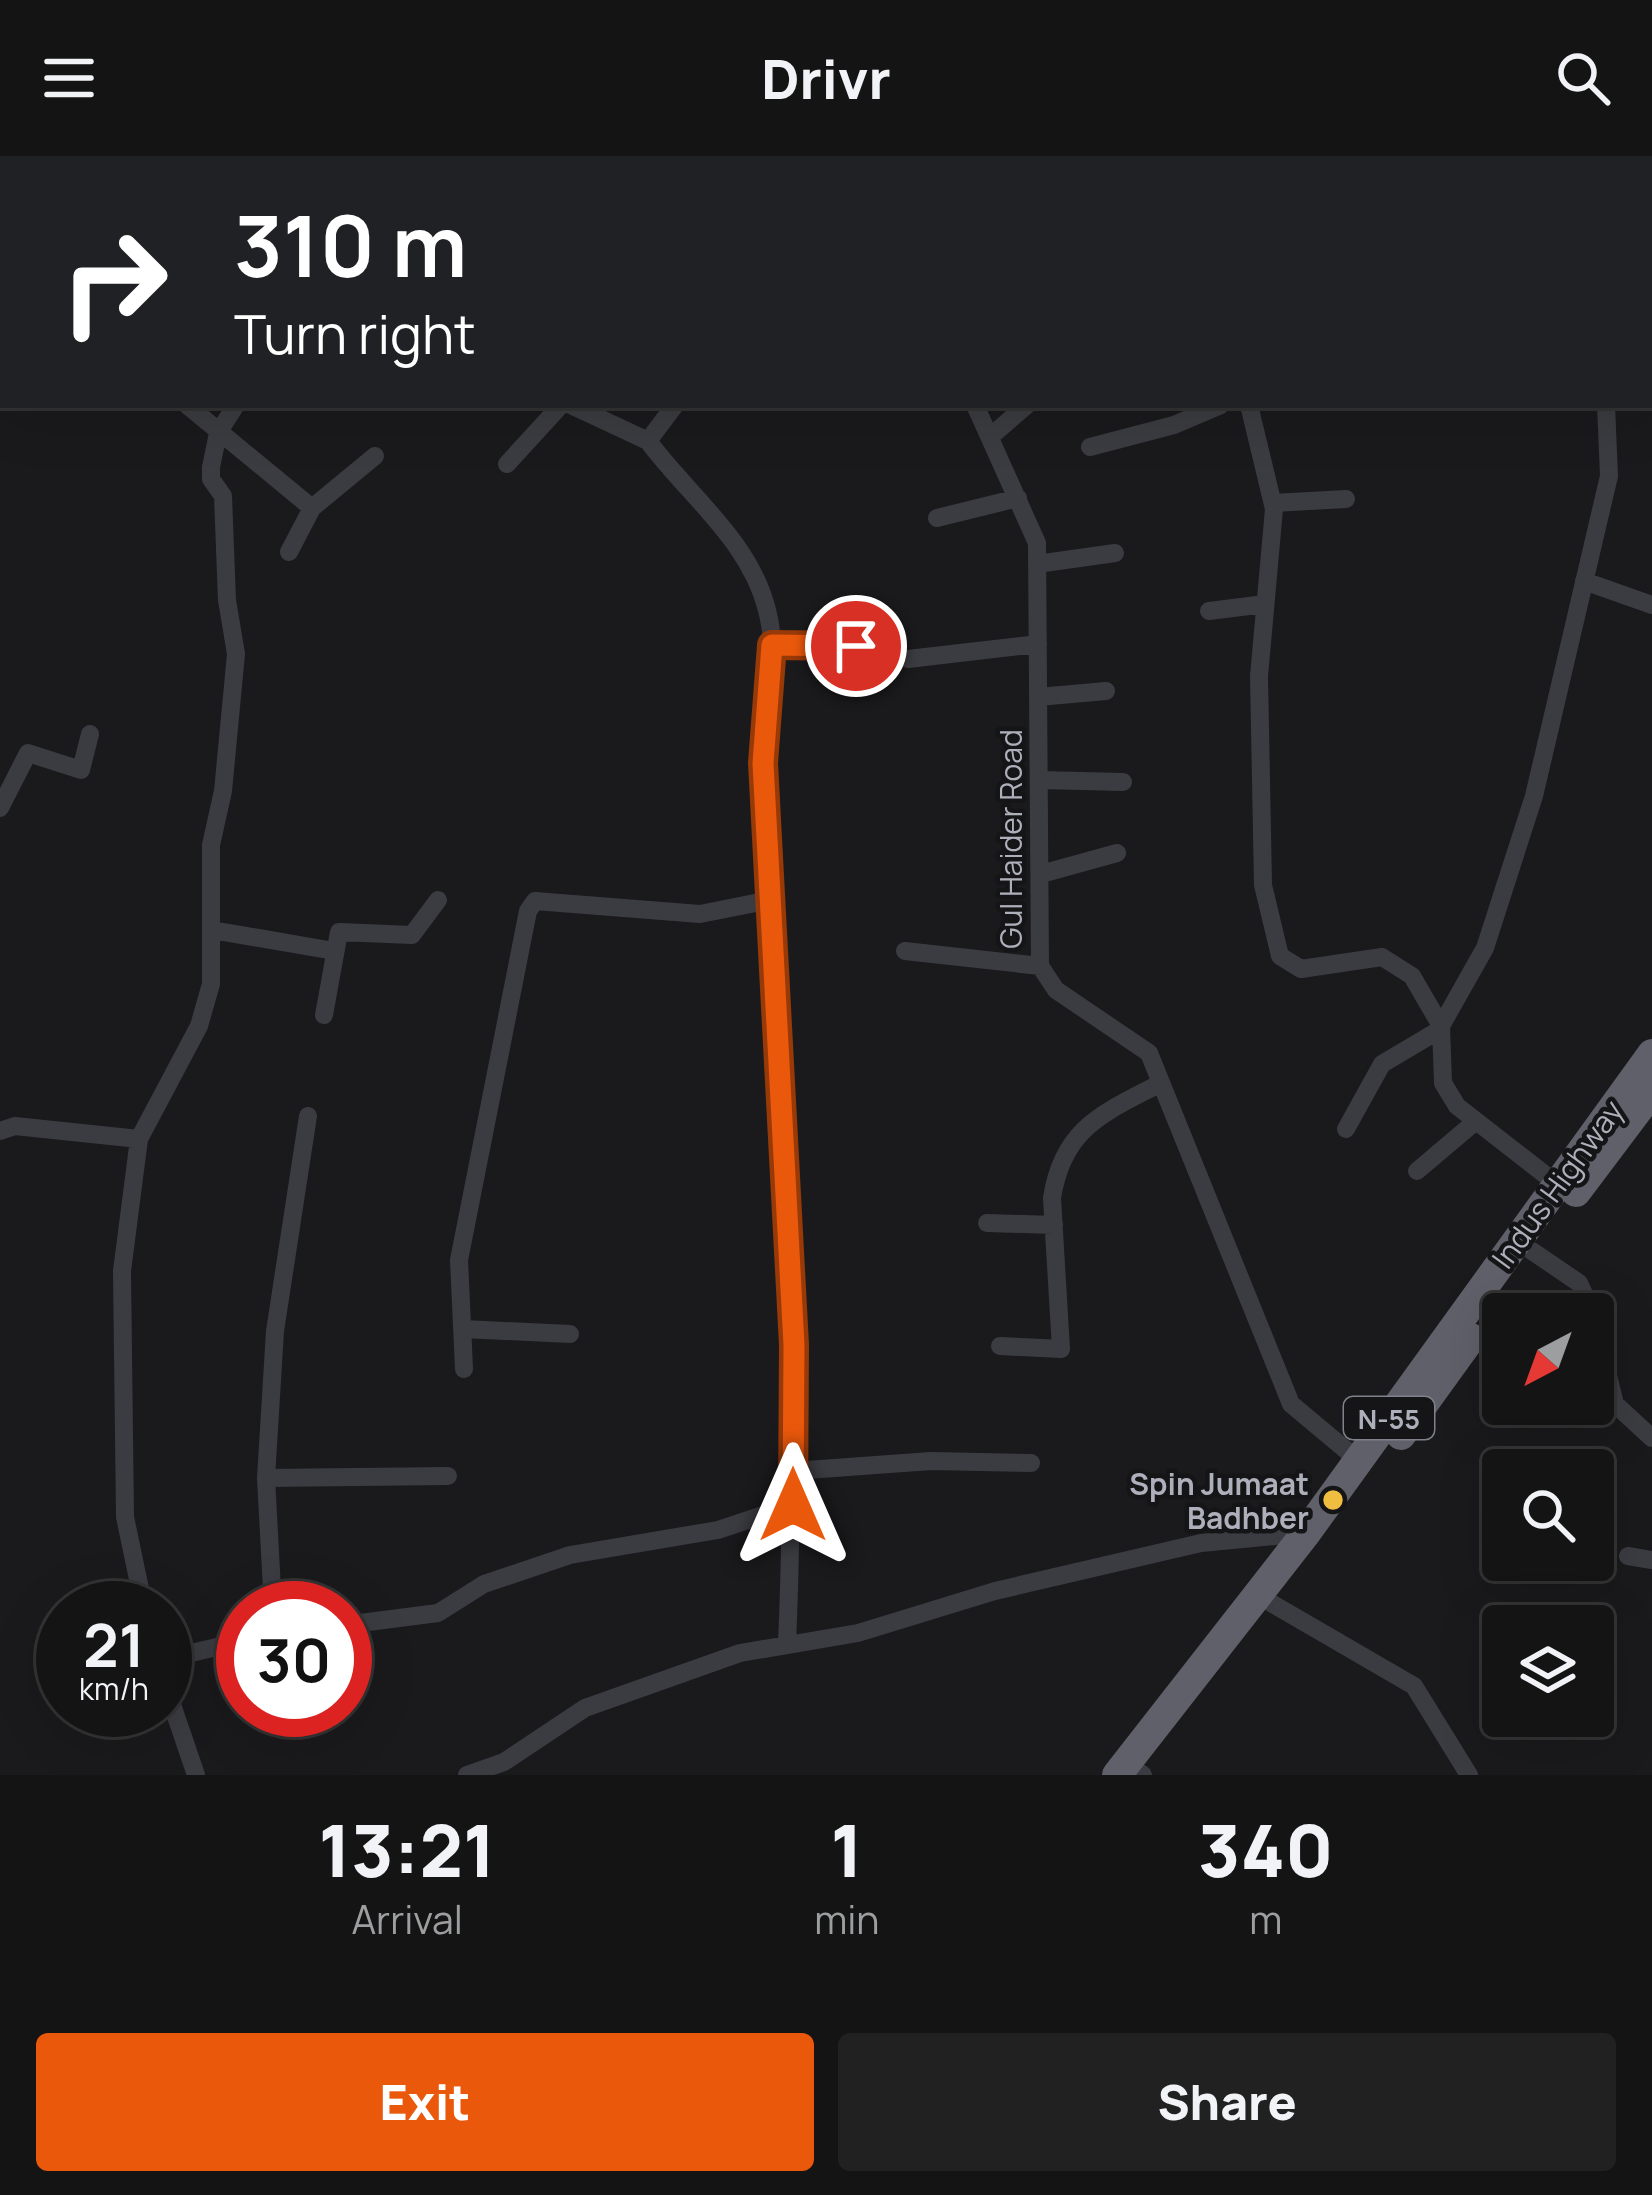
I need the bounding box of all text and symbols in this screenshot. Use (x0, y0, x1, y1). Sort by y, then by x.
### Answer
text: Drivr (761, 41, 891, 115)
icon: menu (36, 45, 102, 111)
icon: search (1550, 45, 1616, 111)
text: 310 m (234, 187, 467, 302)
icon: right (36, 204, 192, 360)
text: Turn right (234, 296, 476, 370)
pin (805, 595, 907, 697)
icon: arrive (823, 613, 889, 679)
street label: Gul Haider Road (990, 729, 1031, 949)
street label: Indus Highway (1482, 1091, 1632, 1277)
north arrow (1482, 1293, 1614, 1425)
map controls (1482, 1293, 1614, 1737)
road number: N-55 (1344, 1397, 1434, 1439)
position arrow (730, 1442, 856, 1568)
button: search (1482, 1449, 1614, 1581)
place label: Spin Jumaat Badhber (1129, 1463, 1309, 1538)
marker: Spin Jumaat Badhber (1320, 1487, 1346, 1513)
speed limit sign: 30 (216, 1581, 372, 1737)
text: 21 (83, 1603, 145, 1685)
button: layers (1482, 1605, 1614, 1737)
text: km/h (79, 1668, 149, 1709)
text: 13:21 (319, 1800, 496, 1899)
text: 1 (831, 1800, 863, 1899)
text: 340 (1198, 1800, 1333, 1899)
text: Arrival (351, 1892, 463, 1946)
text: min (814, 1892, 880, 1946)
text: m (1249, 1892, 1282, 1946)
button: Exit (36, 2033, 814, 2171)
button: Share (838, 2033, 1616, 2171)

